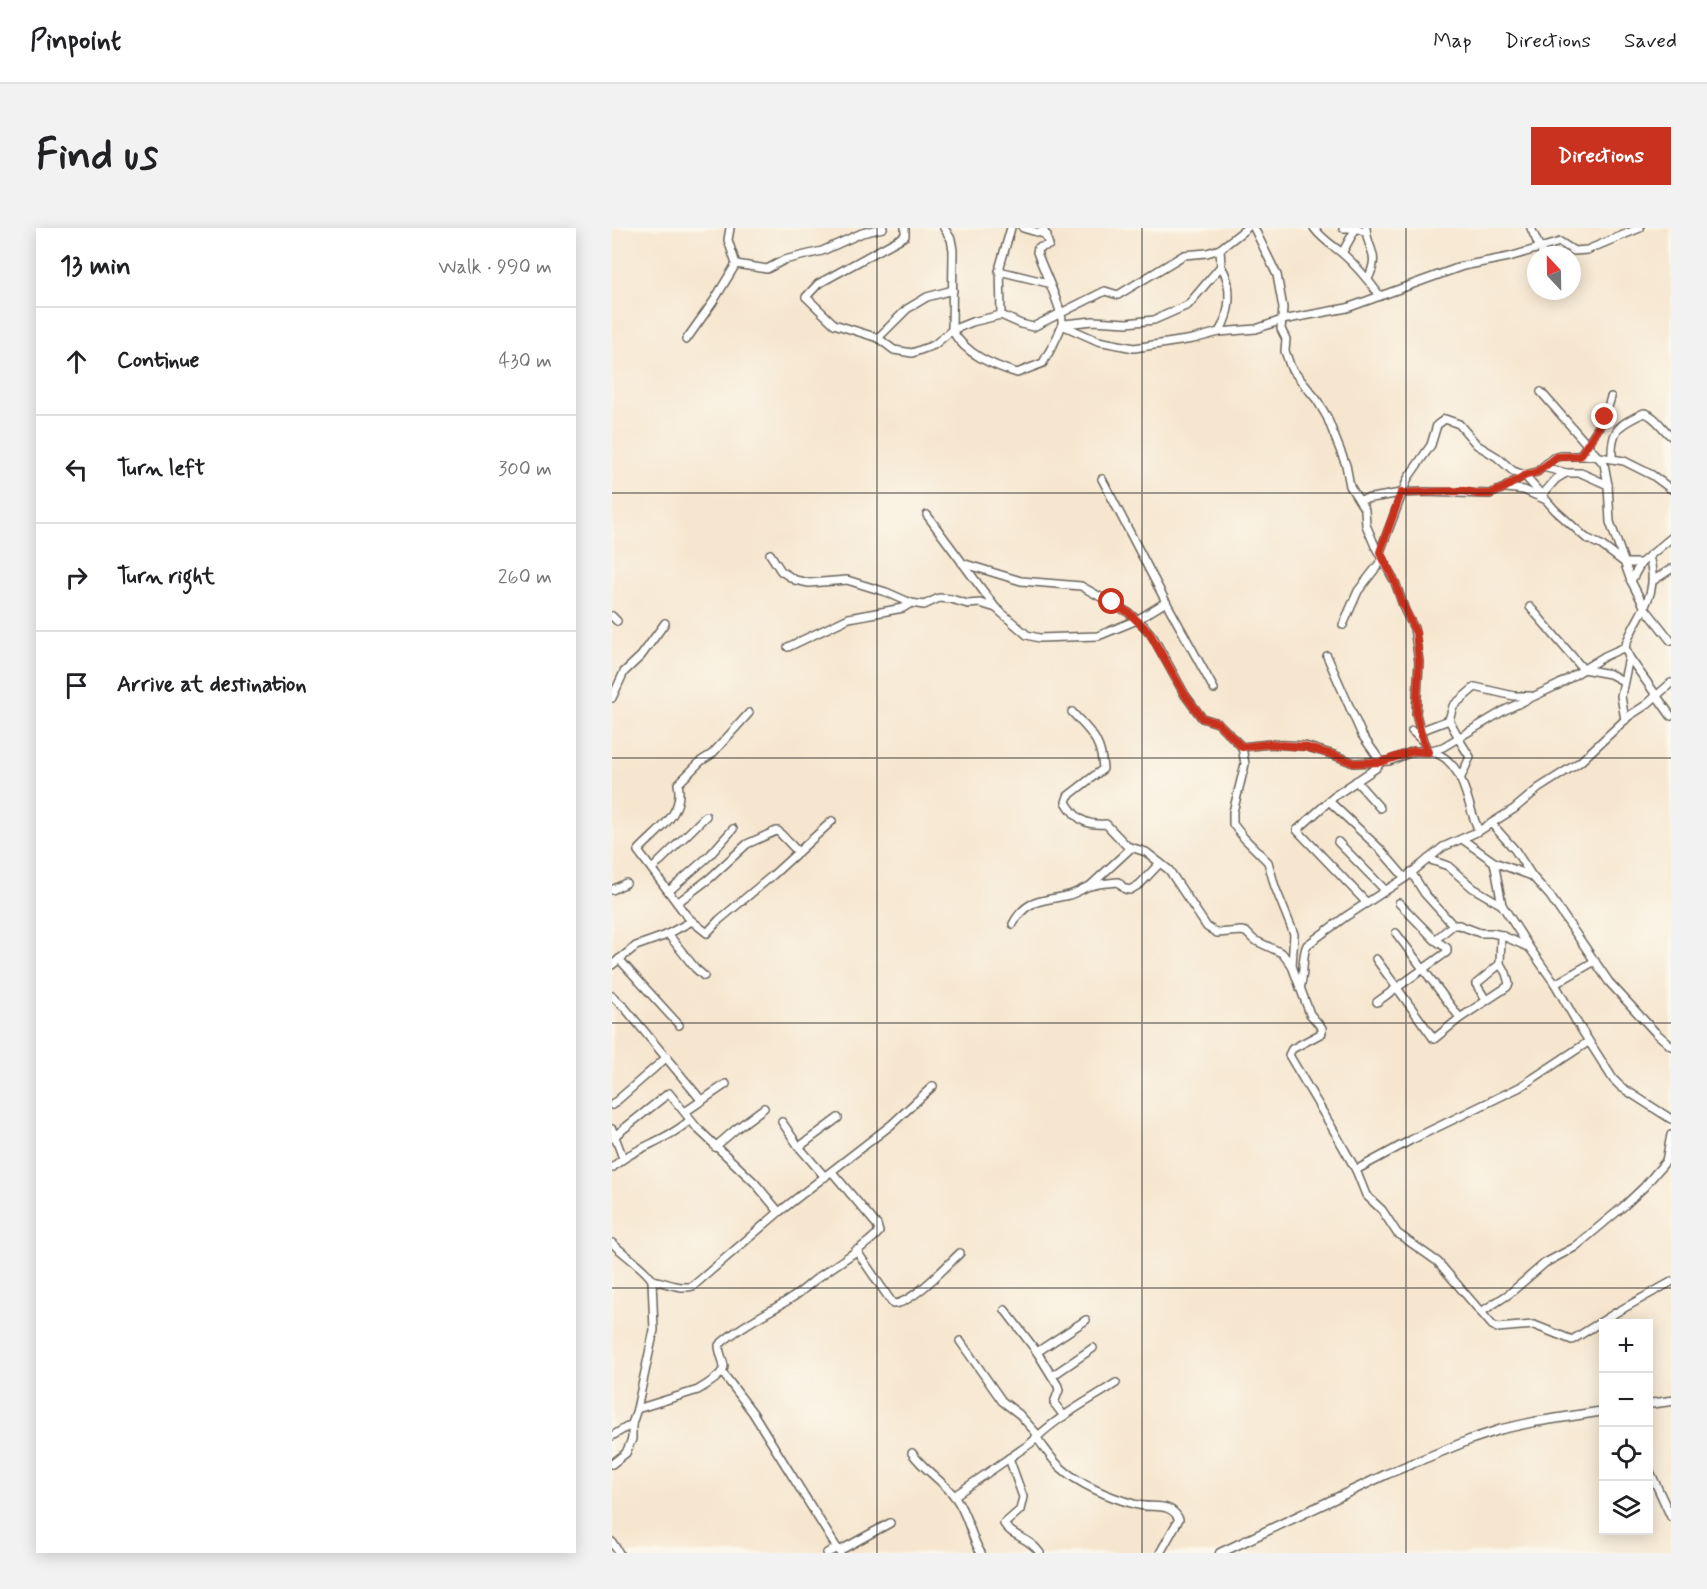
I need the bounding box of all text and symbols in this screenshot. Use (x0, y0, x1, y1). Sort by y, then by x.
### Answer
text: Pinpoint (30, 23, 121, 60)
text: Map (1433, 27, 1472, 55)
text: Directions (1505, 27, 1591, 55)
text: Saved (1624, 27, 1677, 55)
button: Directions (1531, 127, 1671, 185)
text: Find us (36, 129, 158, 184)
north arrow (1527, 246, 1581, 300)
text: 13 min (60, 250, 131, 284)
text: Walk · 990 m (438, 254, 552, 281)
icon: ahead (60, 345, 93, 378)
text: Continue (117, 347, 199, 375)
text: 430 m (499, 348, 552, 375)
route end (1591, 403, 1617, 429)
icon: left (60, 453, 93, 486)
text: Turn left (117, 455, 205, 483)
text: 300 m (498, 456, 552, 483)
icon: right (60, 561, 93, 594)
text: Turn right (117, 563, 215, 591)
text: 260 m (498, 564, 552, 591)
route start (1098, 588, 1124, 614)
icon: arrive (60, 669, 93, 702)
text: Arrive at destination (117, 671, 307, 699)
map controls (1599, 1319, 1653, 1535)
button: + (1599, 1319, 1653, 1373)
button: − (1599, 1373, 1653, 1427)
button: locate (1599, 1427, 1653, 1481)
button: layers (1599, 1481, 1653, 1535)

